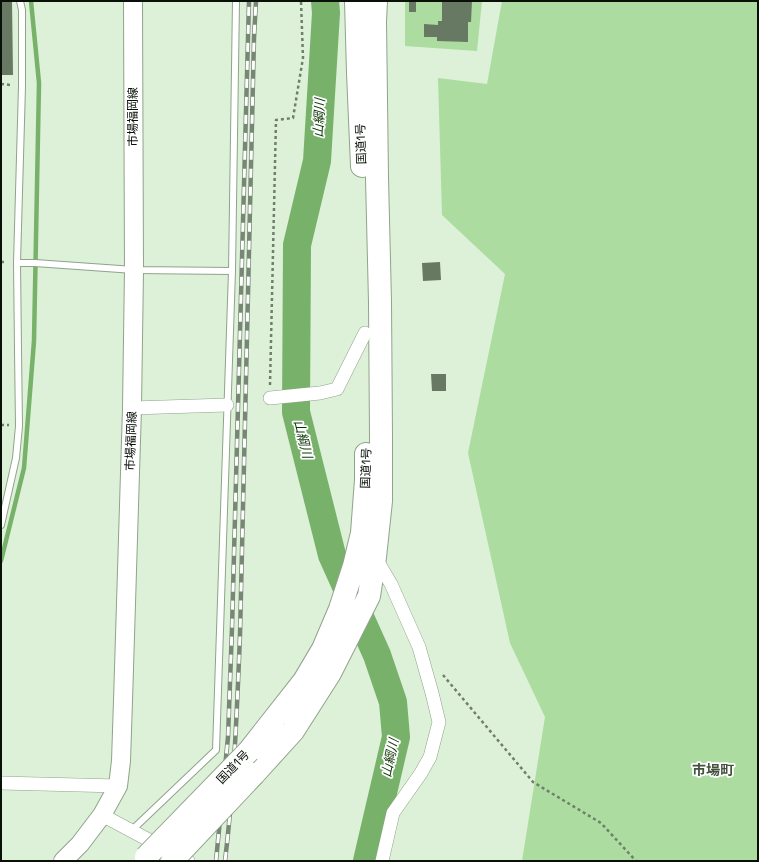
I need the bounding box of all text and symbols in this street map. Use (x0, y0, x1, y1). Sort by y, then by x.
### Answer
street label: 市場福岡線 (125, 87, 141, 147)
water label: 山綱川 (309, 96, 329, 138)
street label: 国道1号 (352, 123, 370, 165)
street label: 市場福岡線 (122, 411, 140, 471)
water label: 山綱川 (290, 418, 316, 462)
street label: 国道1号 (357, 447, 375, 489)
water label: 山綱川 (378, 735, 403, 779)
street label: 国道1号 (213, 747, 253, 787)
district label: 市場町 (692, 761, 734, 779)

